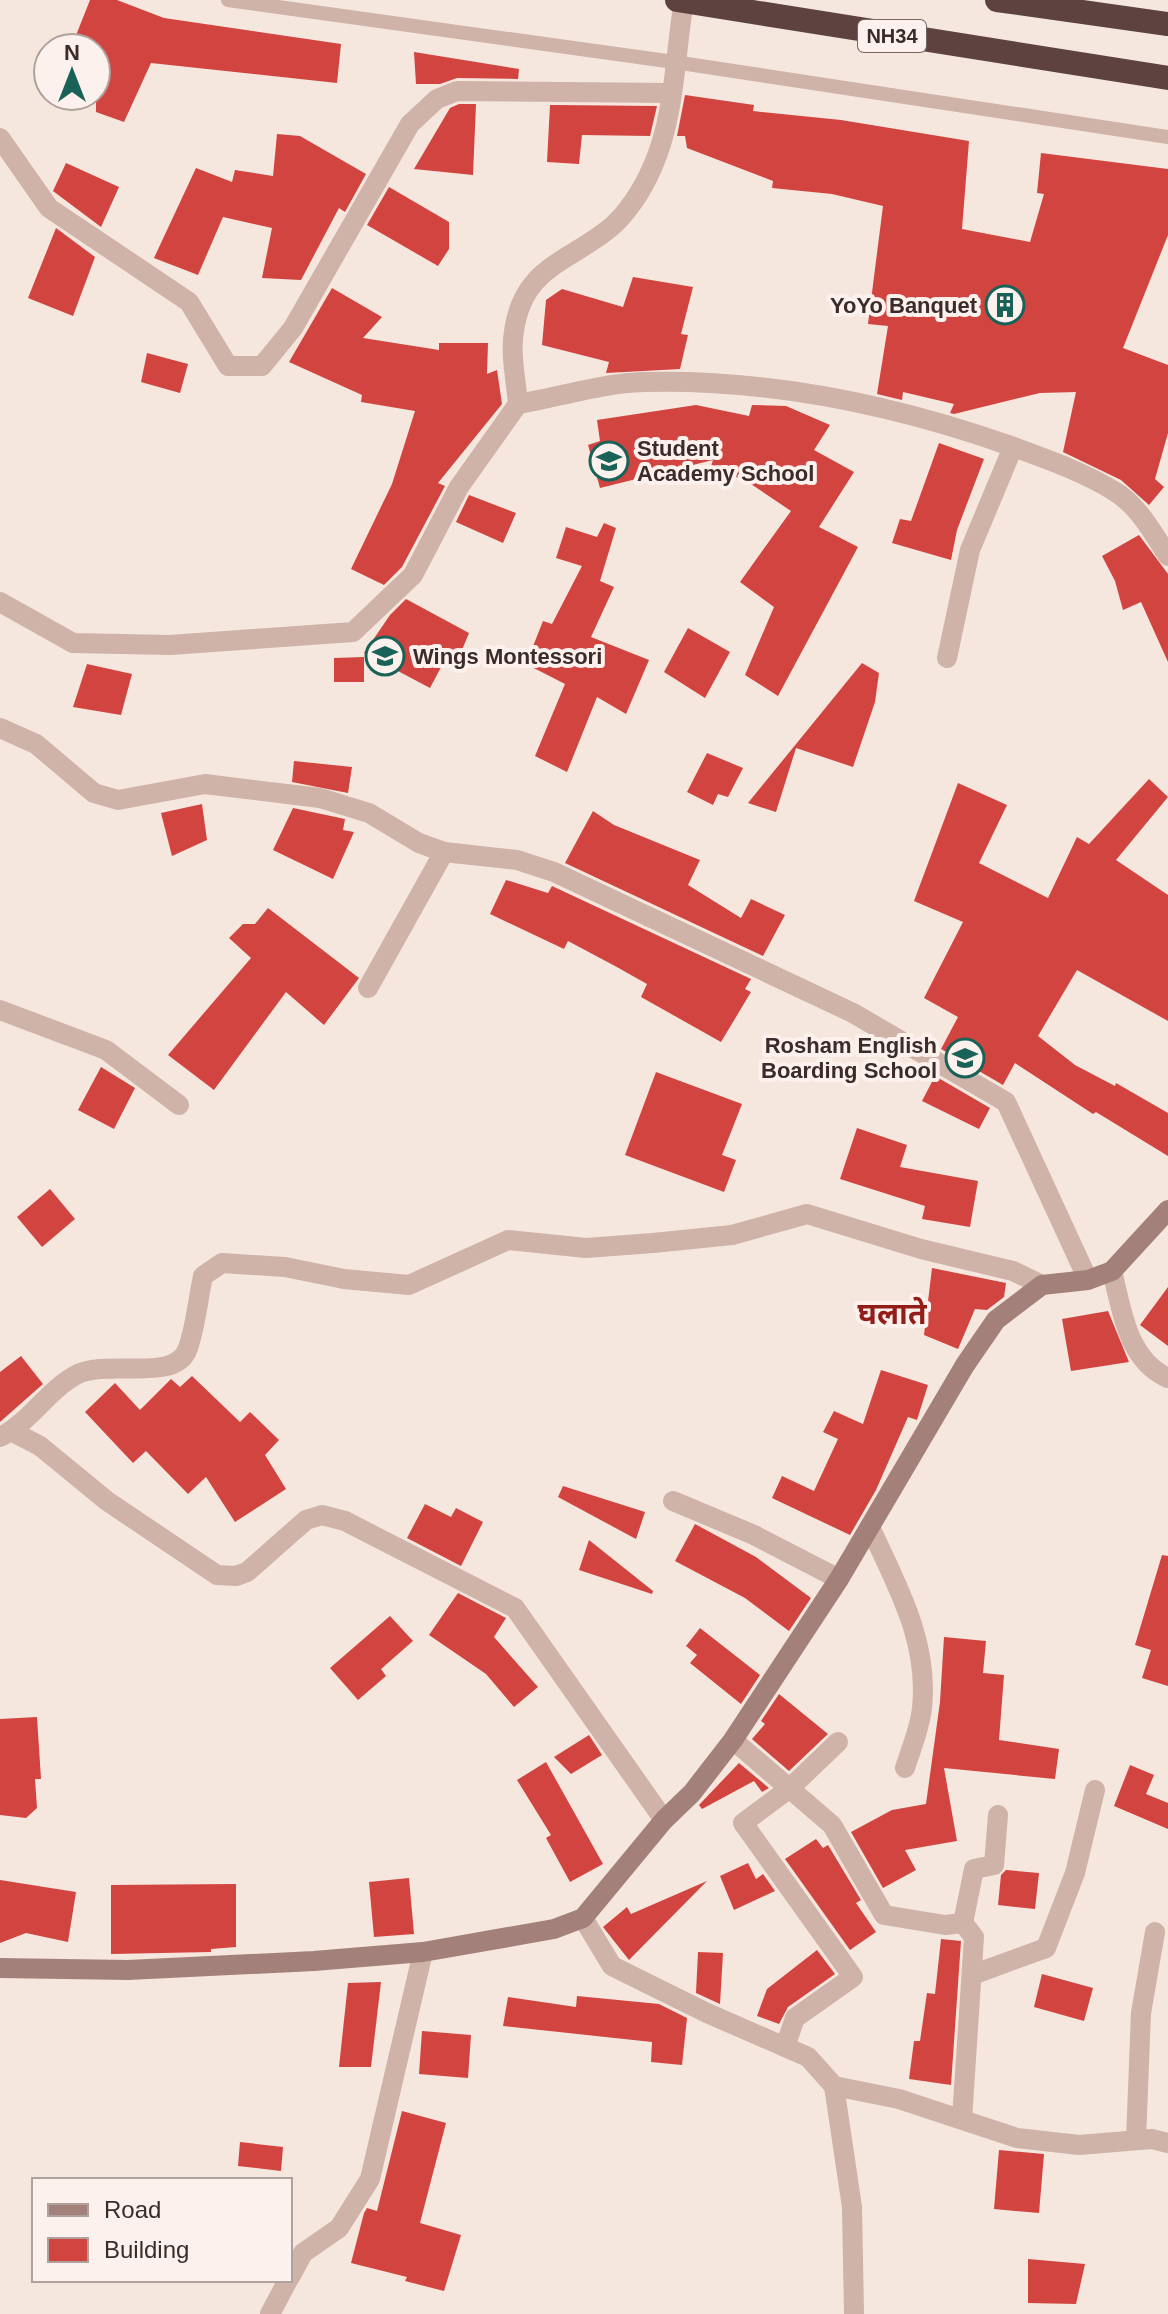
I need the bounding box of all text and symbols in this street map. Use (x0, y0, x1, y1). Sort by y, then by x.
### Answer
road number: NH34 (858, 20, 926, 52)
north arrow (32, 32, 112, 112)
text: N (64, 40, 80, 65)
building icon: YoYo Banquet (984, 284, 1026, 326)
place label: YoYo Banquet (830, 293, 978, 318)
place label: Student Academy School (637, 436, 814, 486)
school or university icon: Student Academy School (588, 440, 630, 482)
school or university icon: Wings Montessori (364, 635, 406, 677)
place label: Wings Montessori (413, 644, 602, 669)
place label: Rosham English Boarding School (761, 1033, 937, 1083)
school or university icon: Rosham English Boarding School (944, 1037, 986, 1079)
district label: घलाते (858, 1296, 928, 1330)
legend (32, 2178, 292, 2282)
text: Road (104, 2196, 161, 2223)
text: Building (104, 2236, 189, 2263)

